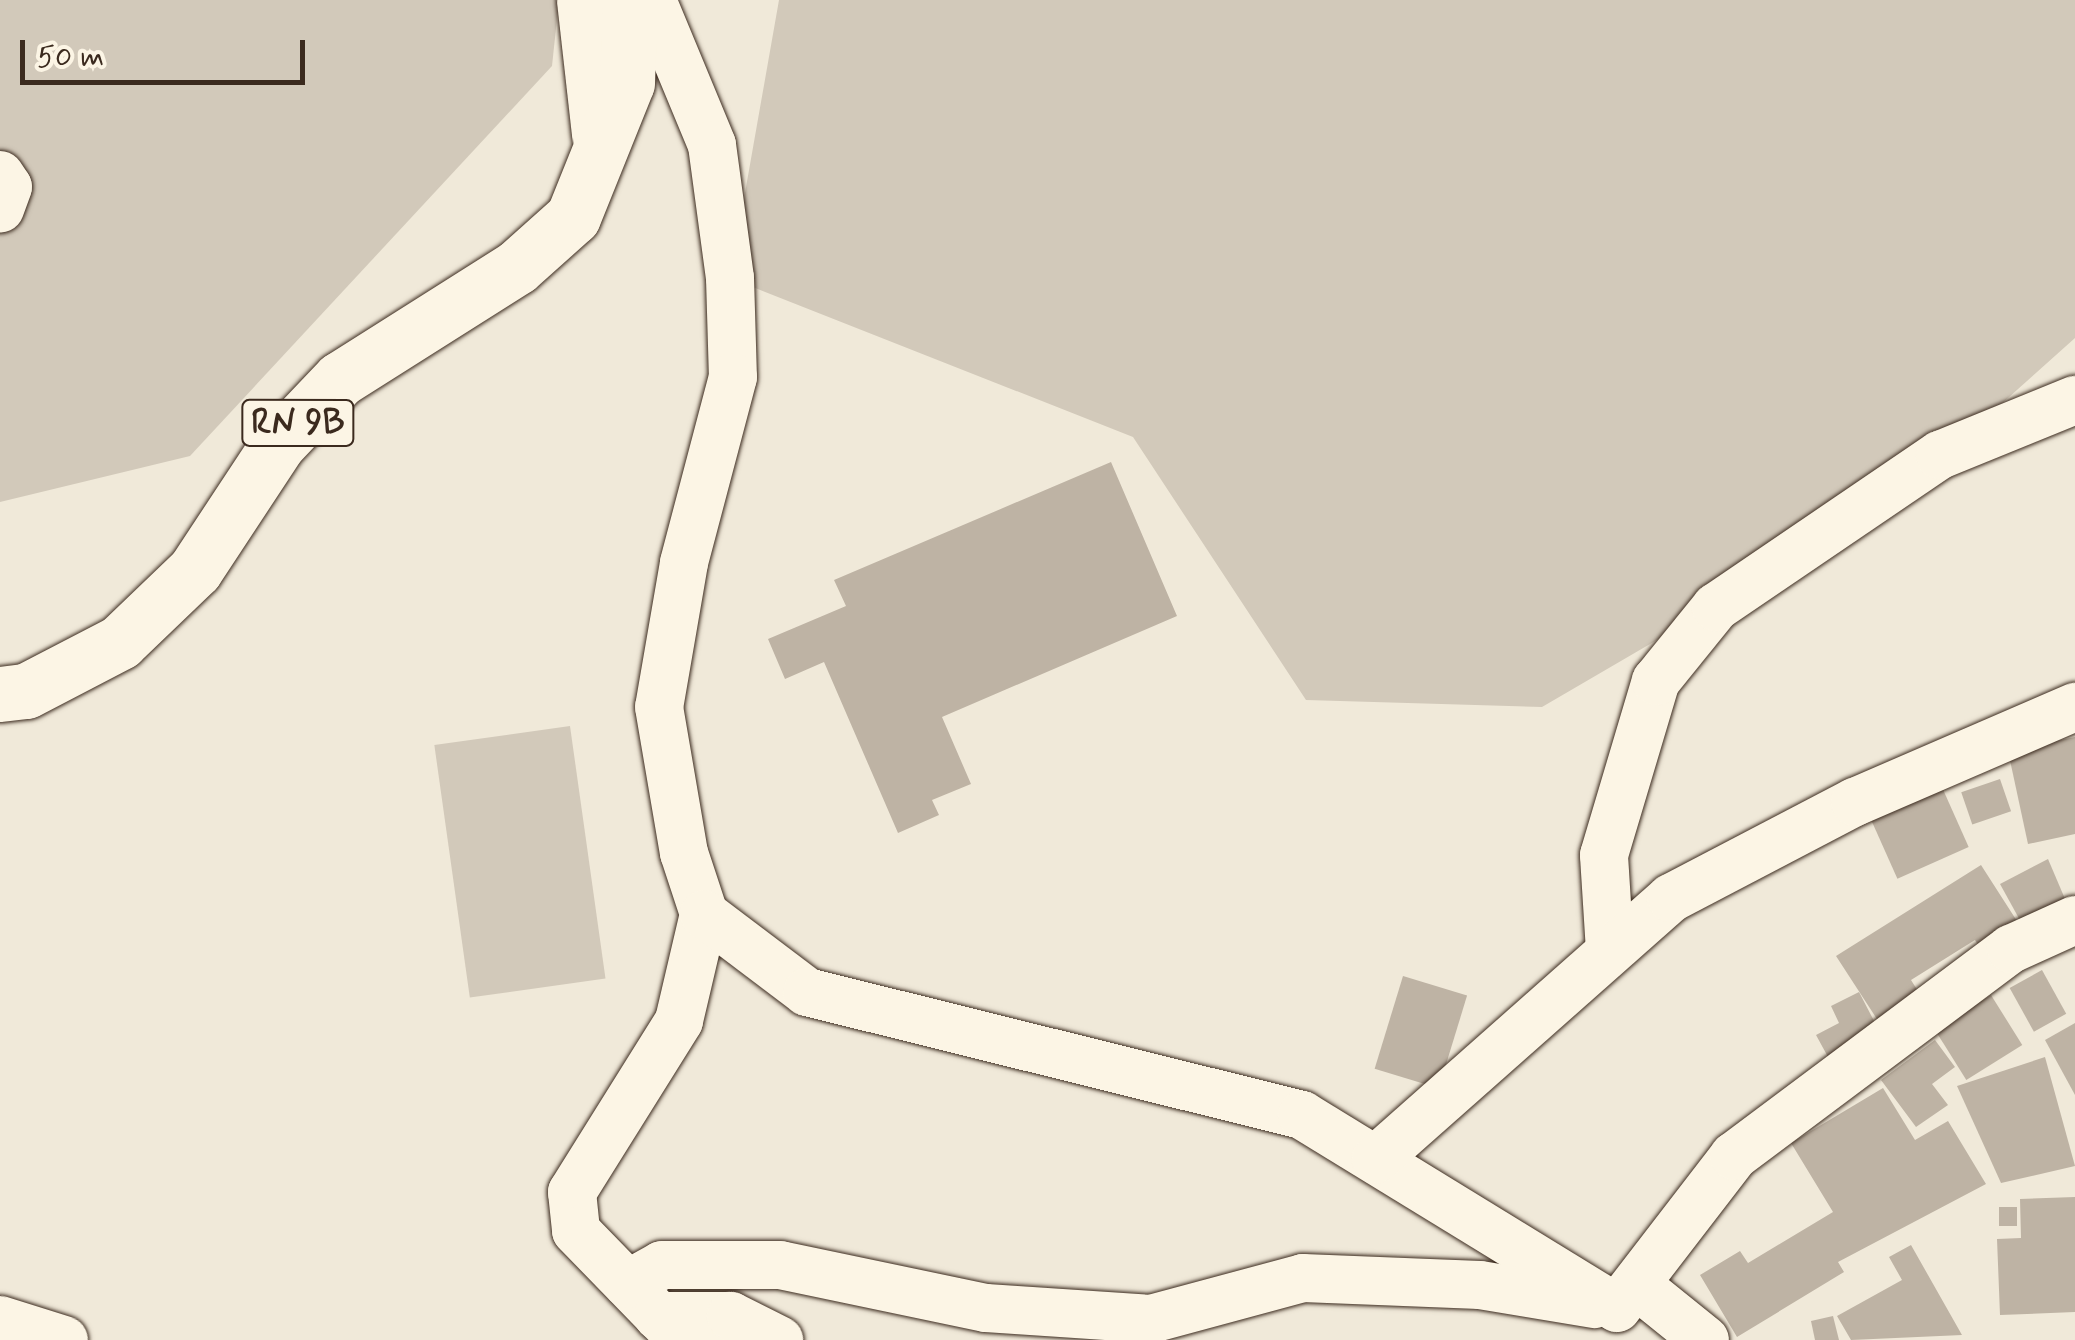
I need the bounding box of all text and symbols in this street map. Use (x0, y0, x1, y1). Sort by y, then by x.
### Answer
scale bar (25, 20, 310, 82)
text: 50 m (37, 38, 104, 77)
road number: RN 9B (240, 393, 356, 453)

